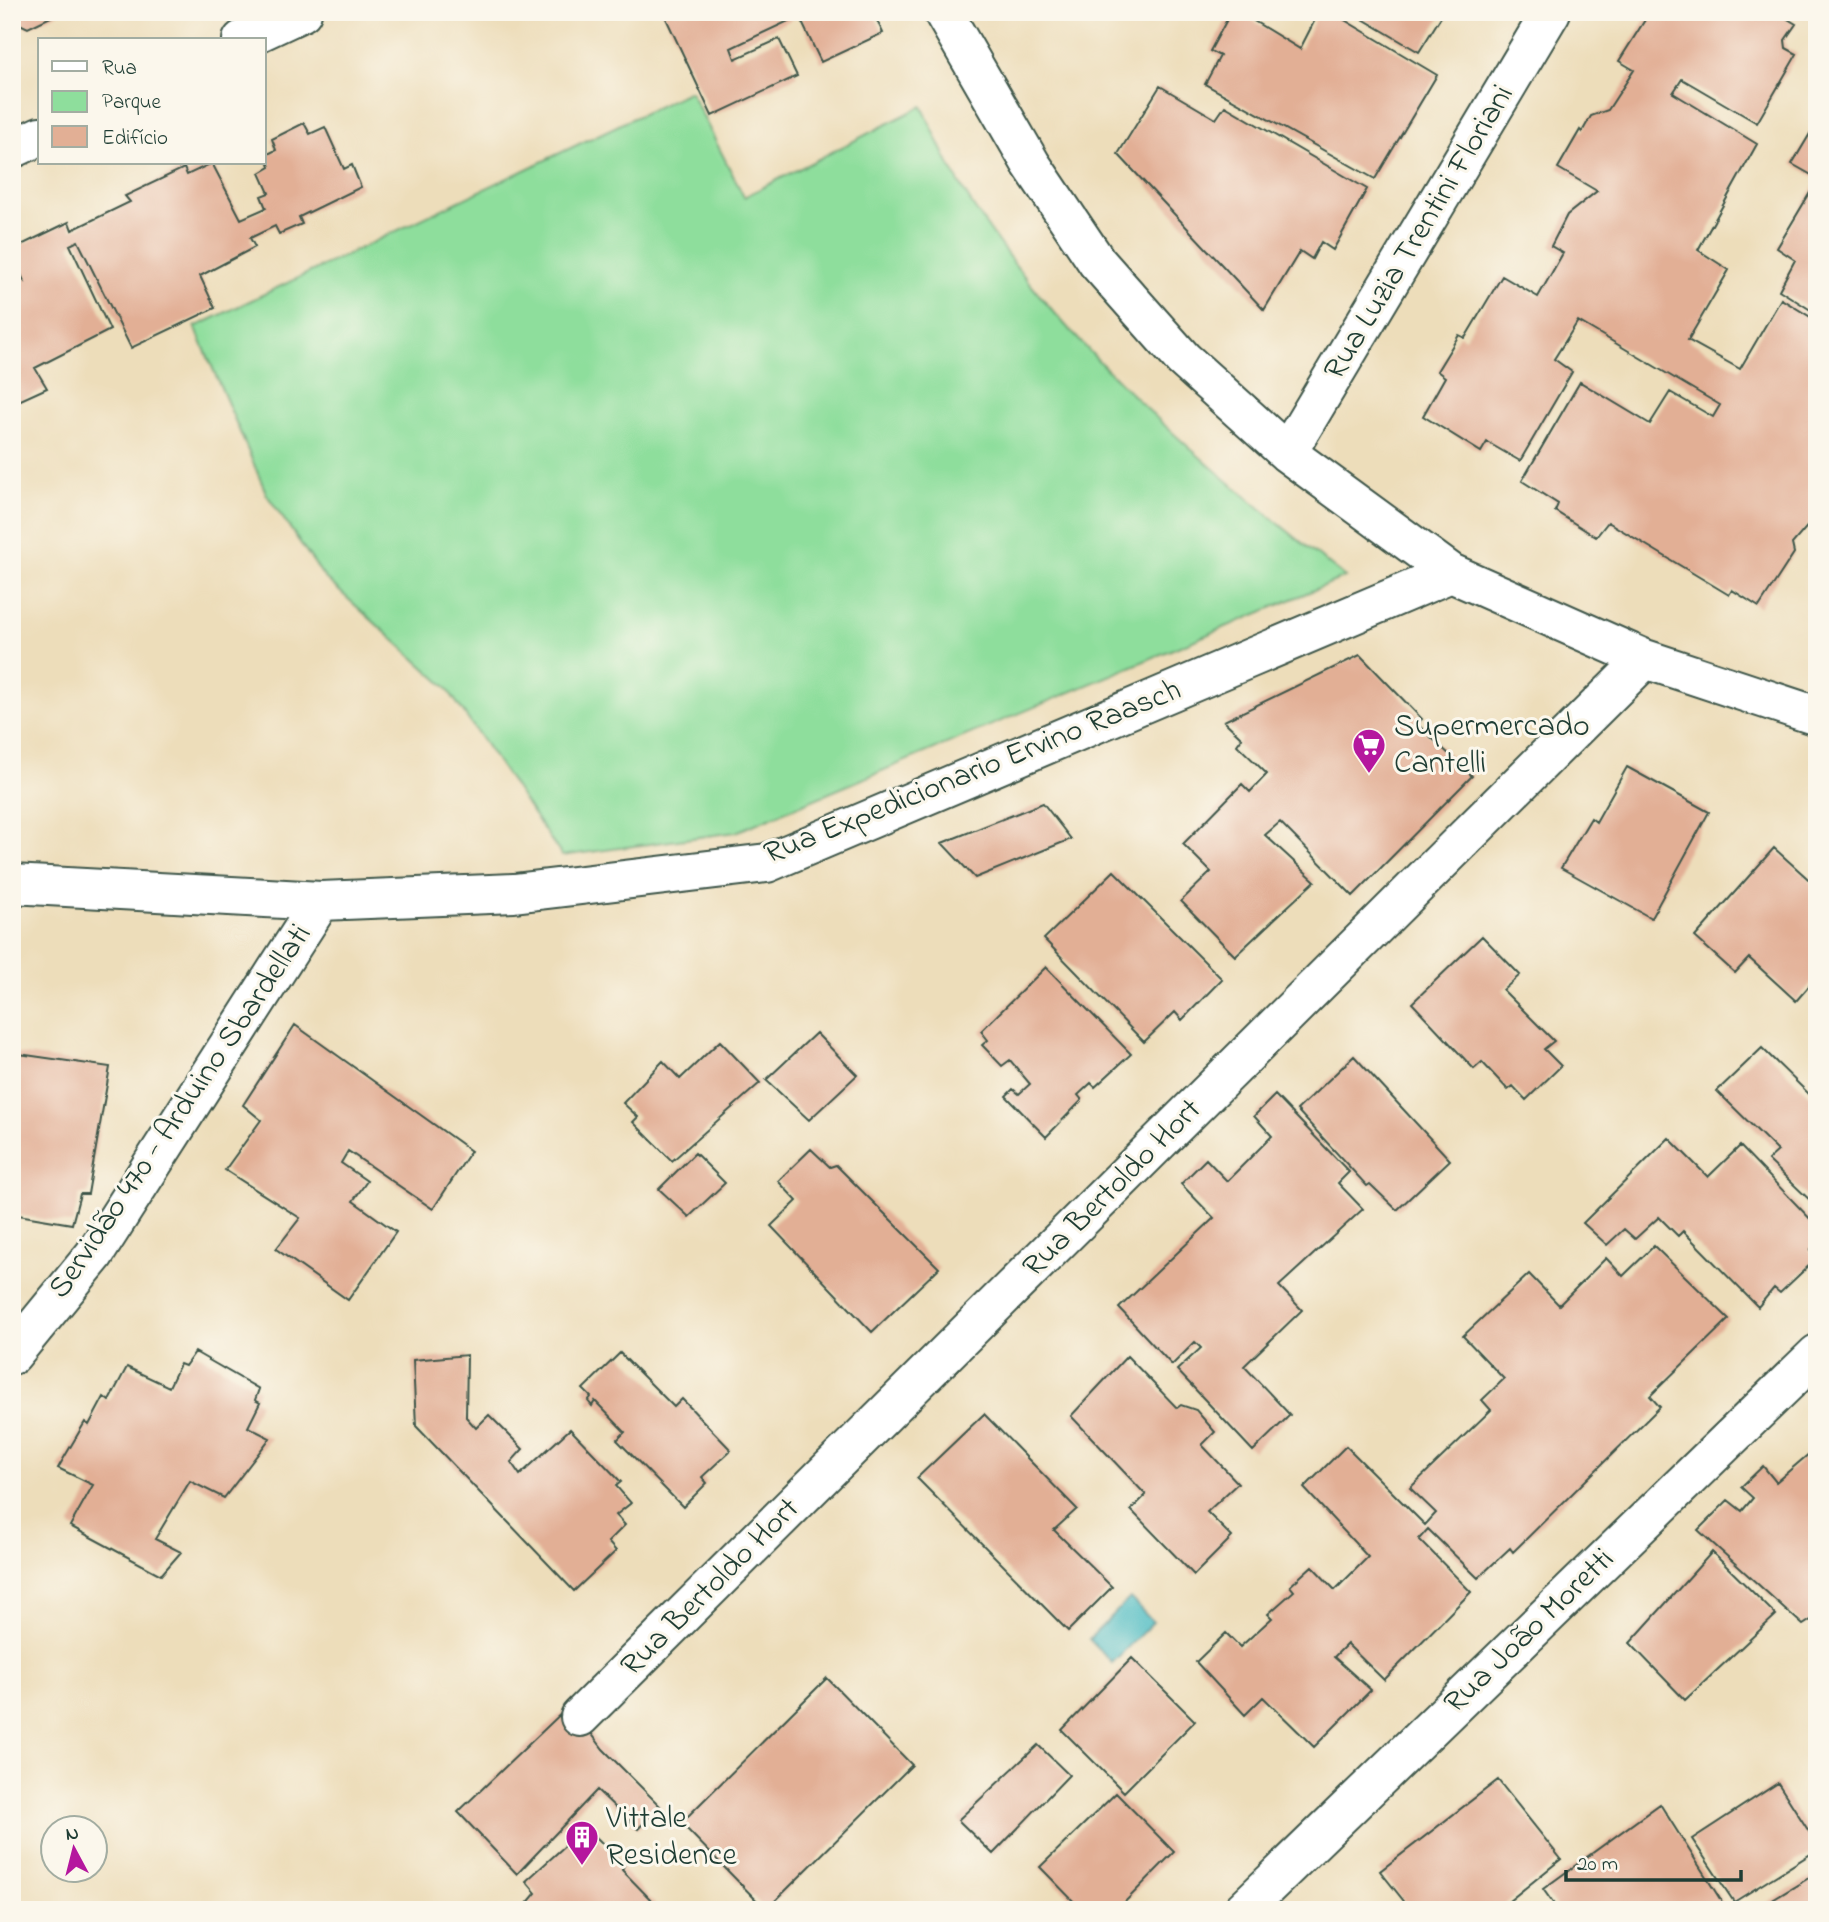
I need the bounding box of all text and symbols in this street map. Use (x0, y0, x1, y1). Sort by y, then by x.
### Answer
legend (38, 38, 266, 164)
text: Rua (102, 54, 137, 84)
street label: Rua Luzia Trentini Floriani (1313, 76, 1527, 390)
text: Parque (102, 88, 161, 118)
text: Edifício (102, 124, 168, 154)
street label: Rua Expedicionario Ervino Raasch (757, 668, 1189, 878)
place label: Supermercado Cantelli (1394, 704, 1590, 788)
supermarket icon: Supermercado Cantelli (1350, 726, 1388, 775)
street label: Servidão 470 - Arduino Sbardellati (38, 915, 324, 1309)
street label: Rua Bertoldo Hort (1012, 1088, 1214, 1290)
street label: Rua Bertoldo Hort (610, 1487, 812, 1689)
street label: Rua João Moretti (1434, 1538, 1626, 1726)
place label: Vittale Residence (605, 1796, 737, 1880)
north arrow (38, 1814, 108, 1884)
building icon: Vittale Residence (563, 1818, 601, 1867)
text: N (64, 1820, 80, 1849)
scale bar (1566, 1838, 1742, 1882)
text: 20 m (1577, 1850, 1618, 1880)

